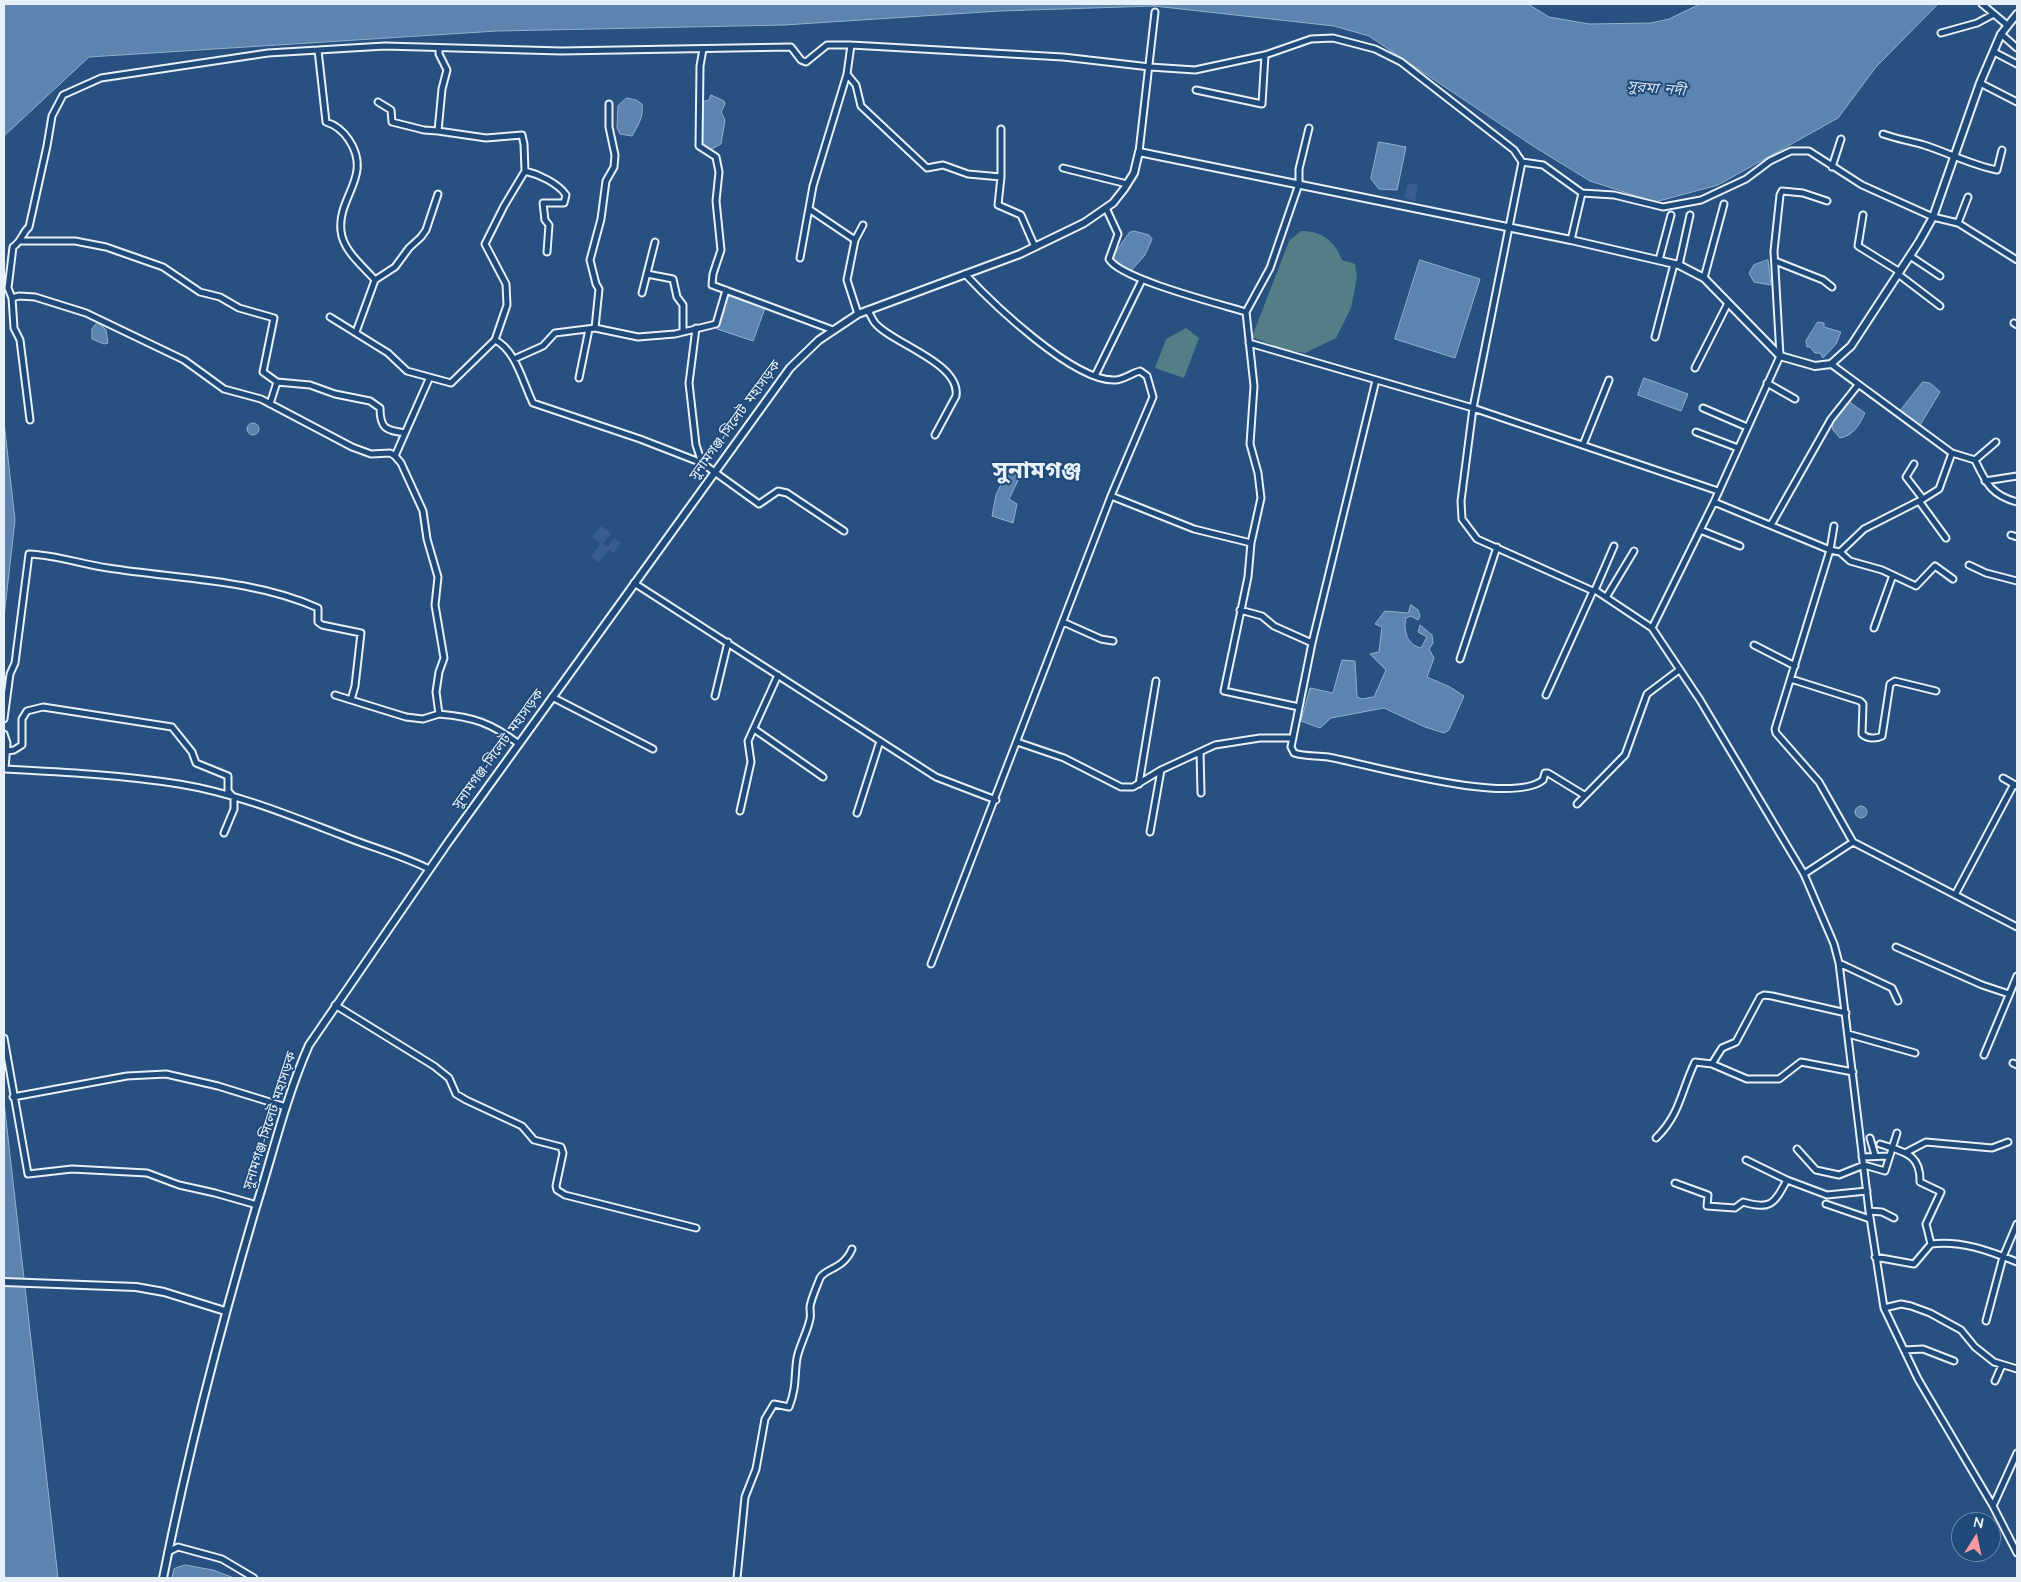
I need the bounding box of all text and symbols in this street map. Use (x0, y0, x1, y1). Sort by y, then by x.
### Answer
water label: সুরমা নদী (1626, 78, 1686, 102)
street label: সুনামগঞ্জ-সিলেট মহাসড়ক (687, 358, 785, 484)
district label: সুনামগঞ্জ (993, 459, 1081, 487)
street label: সুনামগঞ্জ-সিলেট মহাসড়ক (450, 687, 548, 813)
street label: সুনামগঞ্জ-সিলেট মহাসড়ক (241, 1050, 301, 1192)
north arrow (1951, 1512, 2001, 1562)
text: N (1972, 1513, 1984, 1534)

